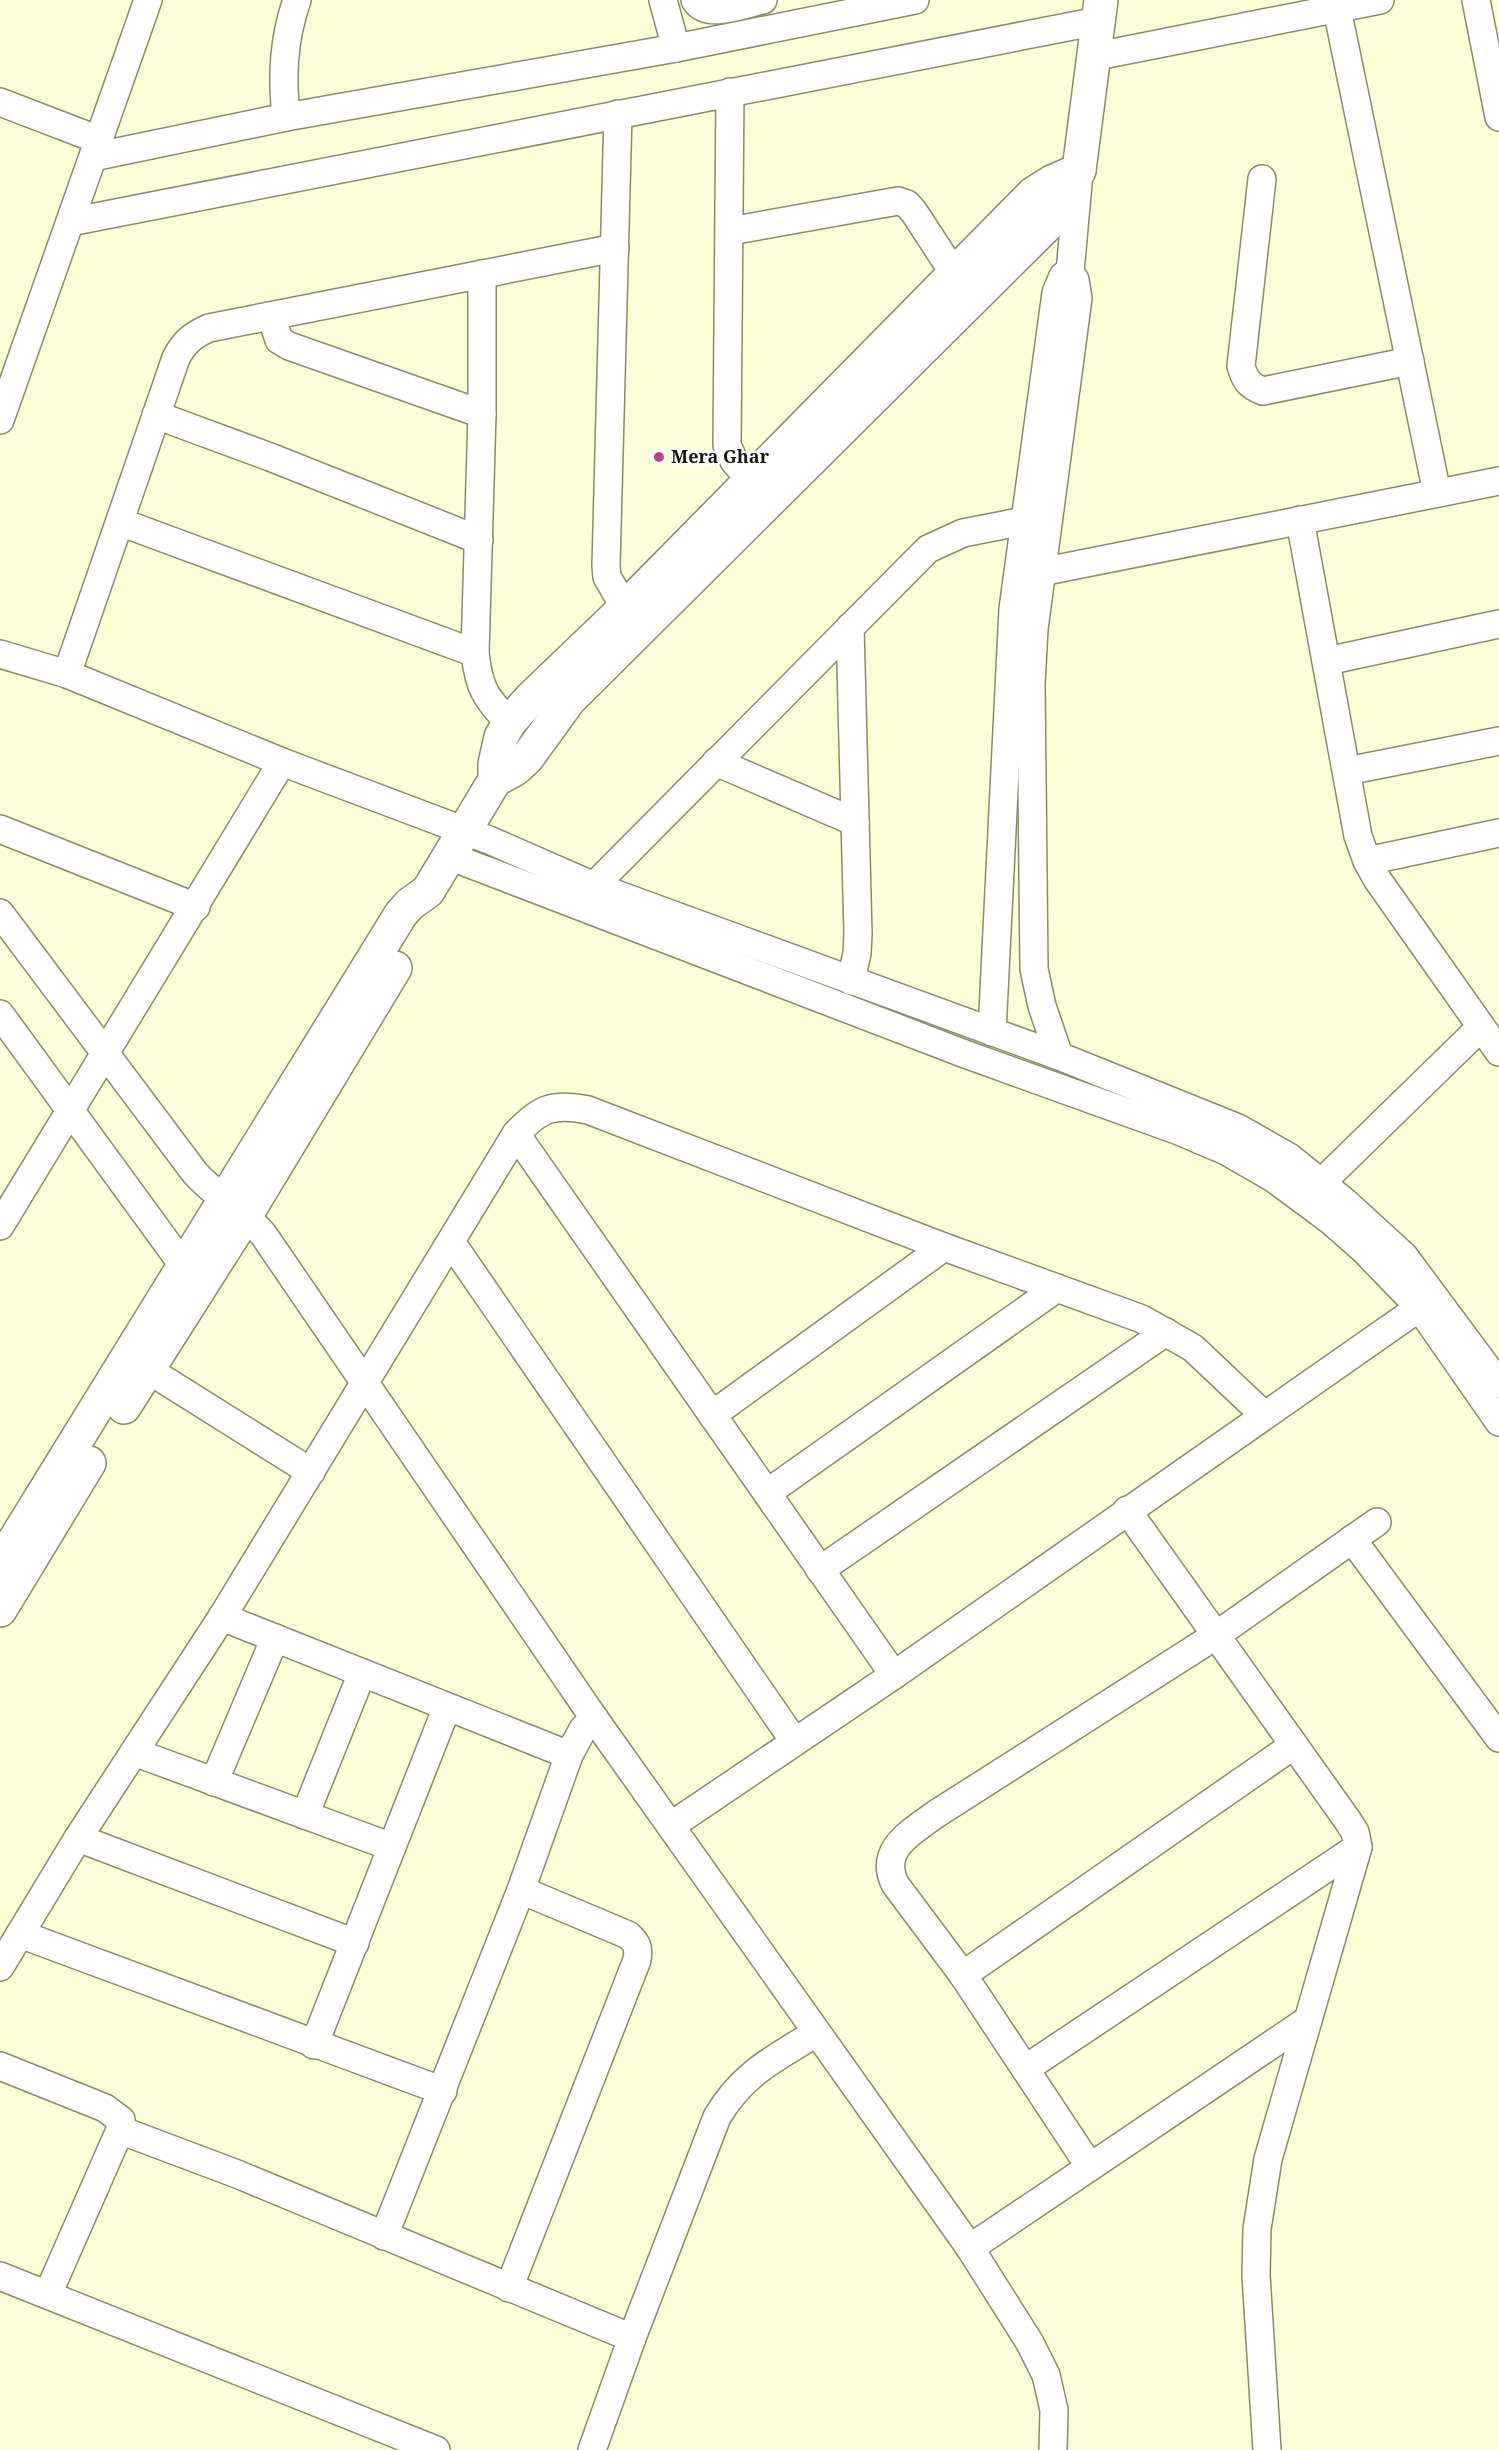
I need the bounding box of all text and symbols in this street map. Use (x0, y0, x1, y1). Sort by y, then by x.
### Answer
place label: Mera Ghar (671, 444, 770, 468)
marker: Mera Ghar (652, 450, 666, 464)

